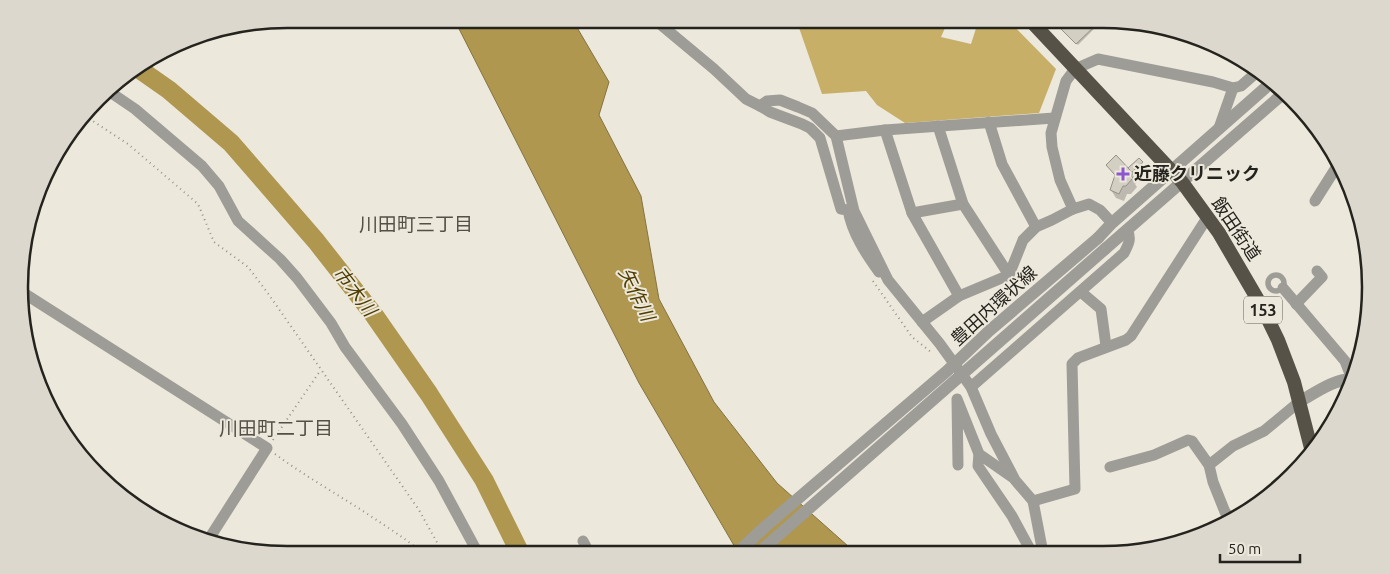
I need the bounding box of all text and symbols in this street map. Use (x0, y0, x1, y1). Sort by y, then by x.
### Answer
place label: 近藤クリニック (1134, 163, 1260, 183)
marker: 近藤クリニック (1116, 167, 1130, 181)
street label: 飯田街道 (1208, 193, 1265, 264)
district label: 川田町三丁目 (359, 213, 473, 235)
water label: 市木川 (329, 262, 382, 322)
street label: 豊田内環状線 (947, 262, 1040, 349)
water label: 矢作川 (615, 264, 660, 326)
road number: 153 (1244, 296, 1282, 324)
district label: 川田町二丁目 (219, 417, 333, 439)
scale bar (1220, 532, 1300, 564)
text: 50 m (1228, 540, 1261, 557)

